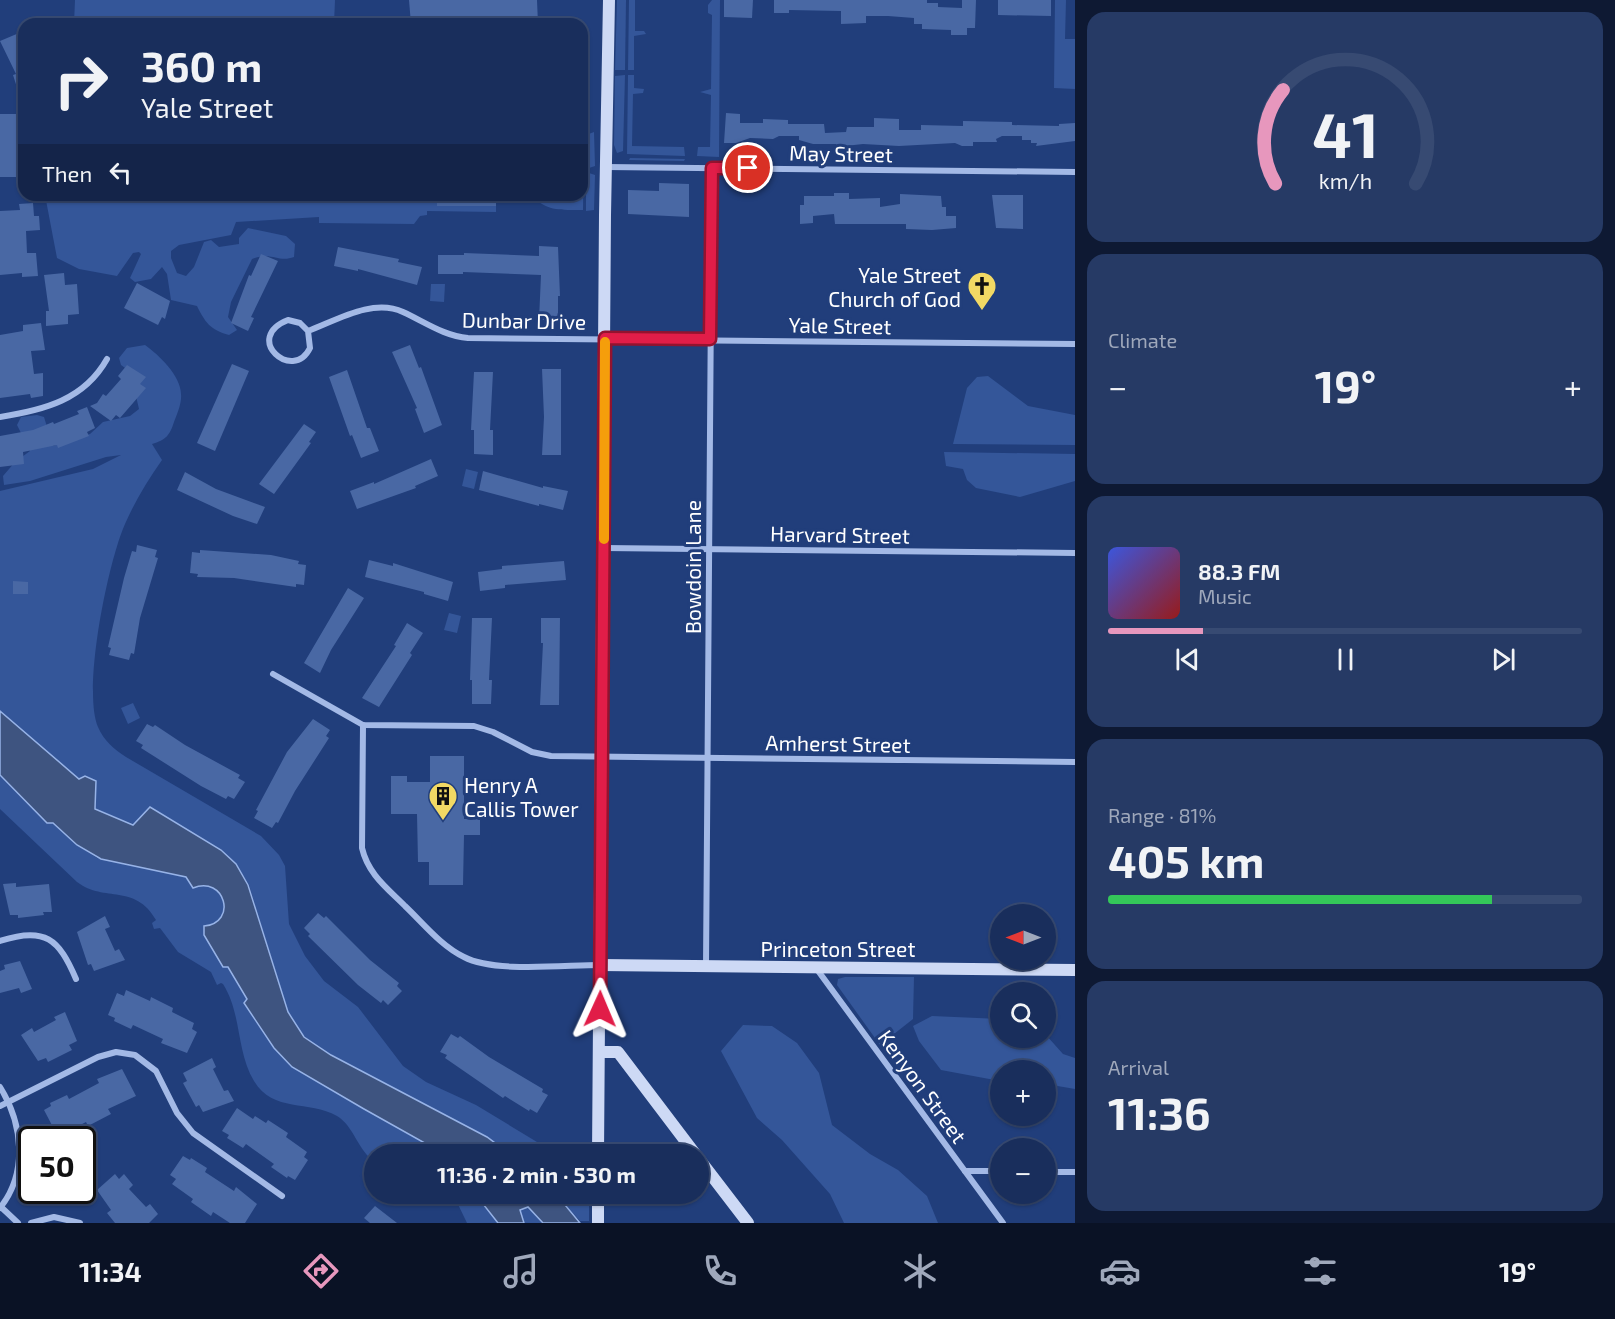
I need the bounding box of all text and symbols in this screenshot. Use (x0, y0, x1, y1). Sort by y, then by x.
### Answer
text: 360 m (141, 40, 262, 90)
icon: right (42, 42, 120, 120)
text: Yale Street (141, 91, 273, 123)
text: 41 (1312, 96, 1378, 171)
street label: May Street (789, 140, 893, 166)
pin (722, 142, 773, 193)
icon: arrive (731, 151, 764, 184)
icon: left (104, 156, 137, 189)
text: Then (42, 160, 92, 186)
text: km/h (1318, 168, 1372, 193)
place label: Yale Street Church of God (828, 262, 961, 311)
church icon: Yale Street Church of God (966, 270, 998, 312)
street label: Dunbar Drive (462, 306, 586, 334)
street label: Yale Street (788, 312, 892, 338)
text: Climate (1108, 328, 1177, 352)
text: 19° (1315, 358, 1376, 412)
text: − (1108, 366, 1127, 406)
text: + (1564, 366, 1582, 406)
street label: Bowdoin Lane (680, 500, 705, 634)
street label: Harvard Street (770, 520, 910, 548)
text: 88.3 FM (1198, 558, 1280, 584)
text: Music (1198, 584, 1252, 608)
icon: previous (1171, 643, 1204, 676)
icon: pause (1329, 643, 1362, 676)
icon: next (1487, 643, 1520, 676)
street label: Amherst Street (765, 729, 911, 757)
place label: Henry A Callis Tower (464, 772, 579, 821)
building icon: Henry A Callis Tower (427, 780, 459, 822)
text: Range · 81% (1108, 803, 1216, 827)
text: 405 km (1108, 833, 1264, 887)
north arrow (990, 904, 1056, 970)
map controls (990, 904, 1056, 1204)
street label: Princeton Street (761, 936, 915, 961)
position arrow (568, 977, 632, 1041)
button: search (990, 982, 1056, 1048)
street label: Kenyon Street (874, 1025, 972, 1147)
text: Arrival (1108, 1055, 1169, 1079)
button: + (990, 1060, 1056, 1126)
text: 11:36 (1108, 1085, 1211, 1139)
speed limit sign: 50 (18, 1126, 96, 1204)
button: − (990, 1138, 1056, 1204)
text: 11:36 · 2 min · 530 m (437, 1161, 636, 1187)
icon: directions (300, 1250, 342, 1292)
icon: music (500, 1250, 542, 1292)
icon: phone (699, 1250, 741, 1292)
icon: climate (899, 1250, 941, 1292)
icon: car (1099, 1250, 1141, 1292)
icon: filters (1299, 1250, 1341, 1292)
text: 11:34 (79, 1255, 142, 1287)
text: 19° (1499, 1255, 1536, 1287)

